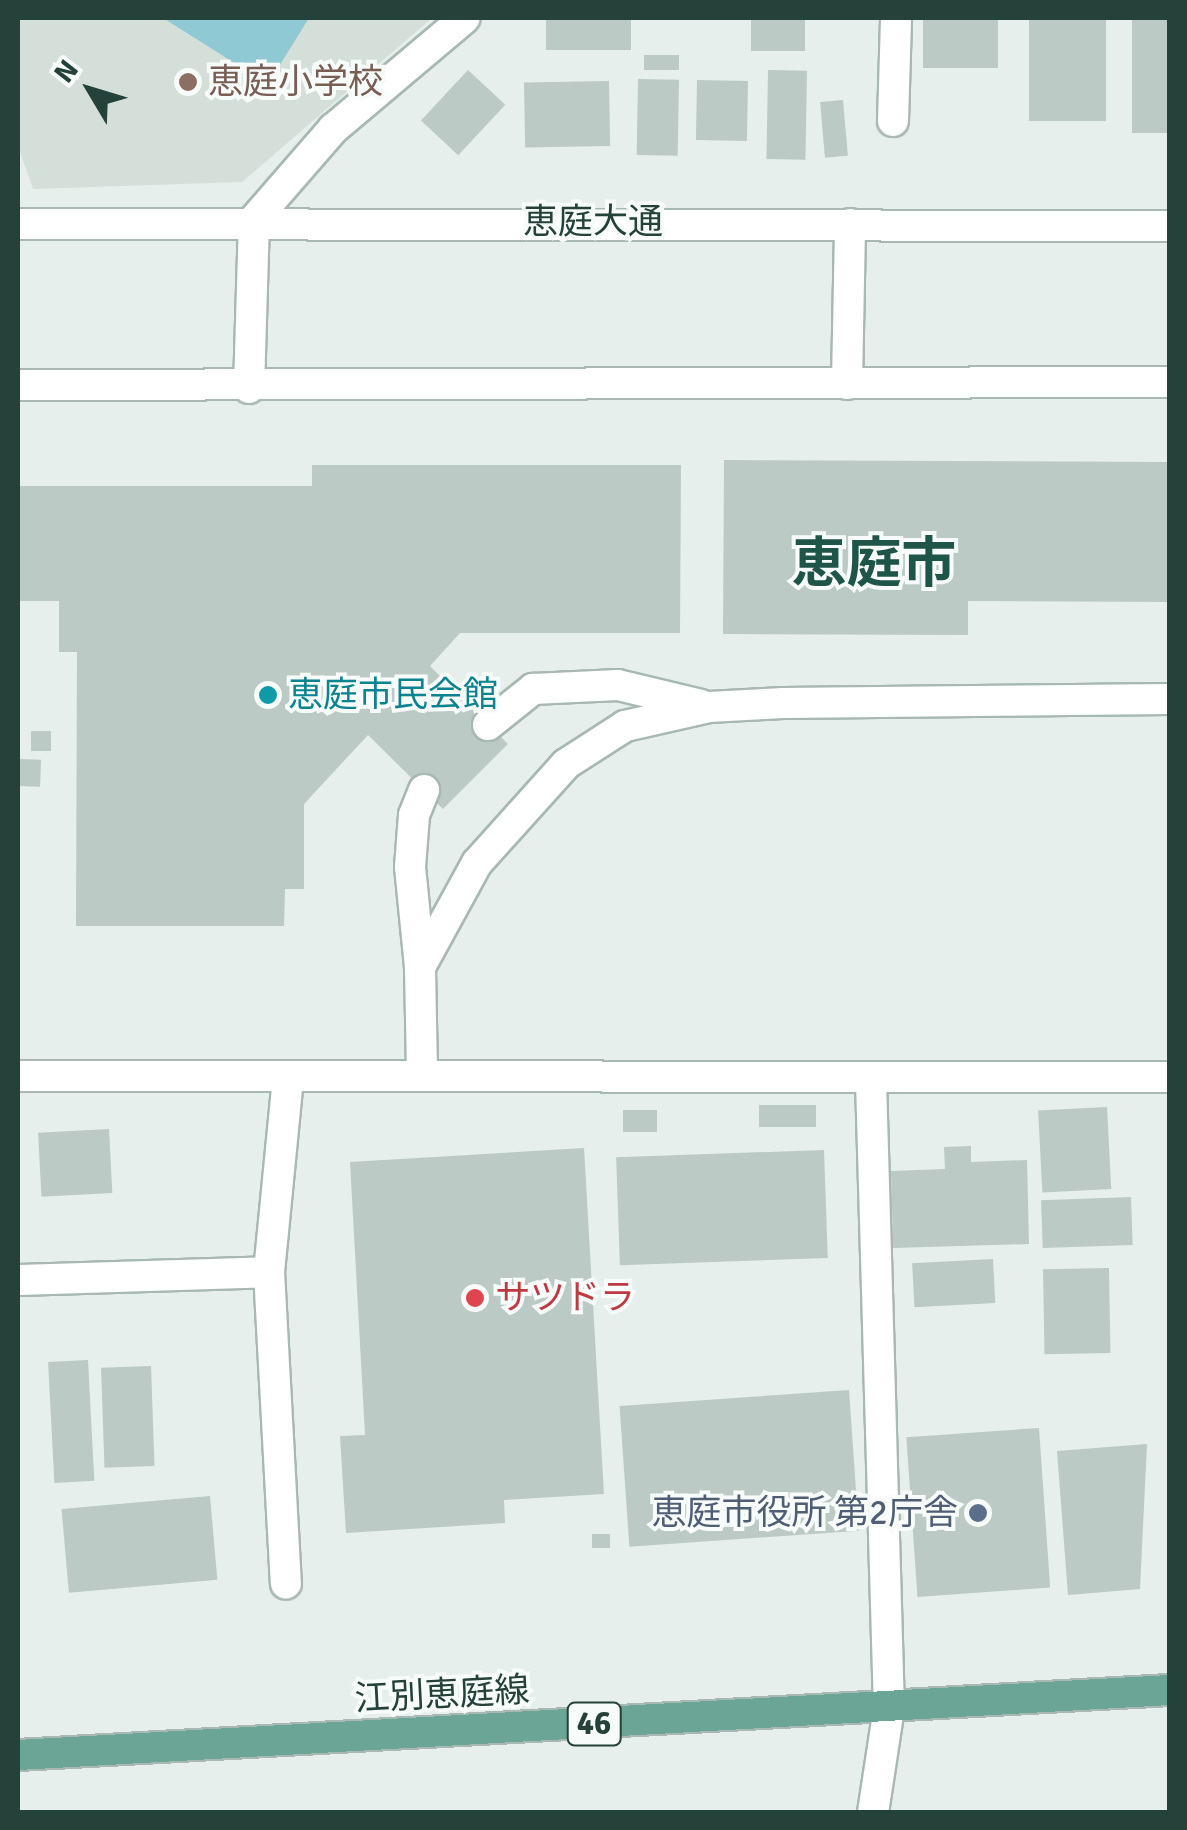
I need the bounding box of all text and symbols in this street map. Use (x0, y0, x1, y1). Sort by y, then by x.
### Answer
north arrow (40, 40, 140, 140)
text: N (47, 53, 86, 90)
place label: 恵庭小学校 (208, 61, 383, 103)
marker: 恵庭小学校 (177, 71, 199, 93)
street label: 恵庭大通 (523, 201, 663, 243)
district label: 恵庭市 (792, 532, 956, 598)
place label: 恵庭市民会館 (288, 674, 498, 716)
marker: 恵庭市民会館 (257, 684, 279, 706)
place label: サツドラ (495, 1277, 635, 1319)
marker: サツドラ (464, 1287, 486, 1309)
place label: 恵庭市役所 第2庁舎 (651, 1492, 958, 1534)
marker: 恵庭市役所 第2庁舎 (967, 1502, 989, 1524)
street label: 江別恵庭線 (354, 1669, 530, 1721)
road number: 46 (566, 1697, 622, 1751)

